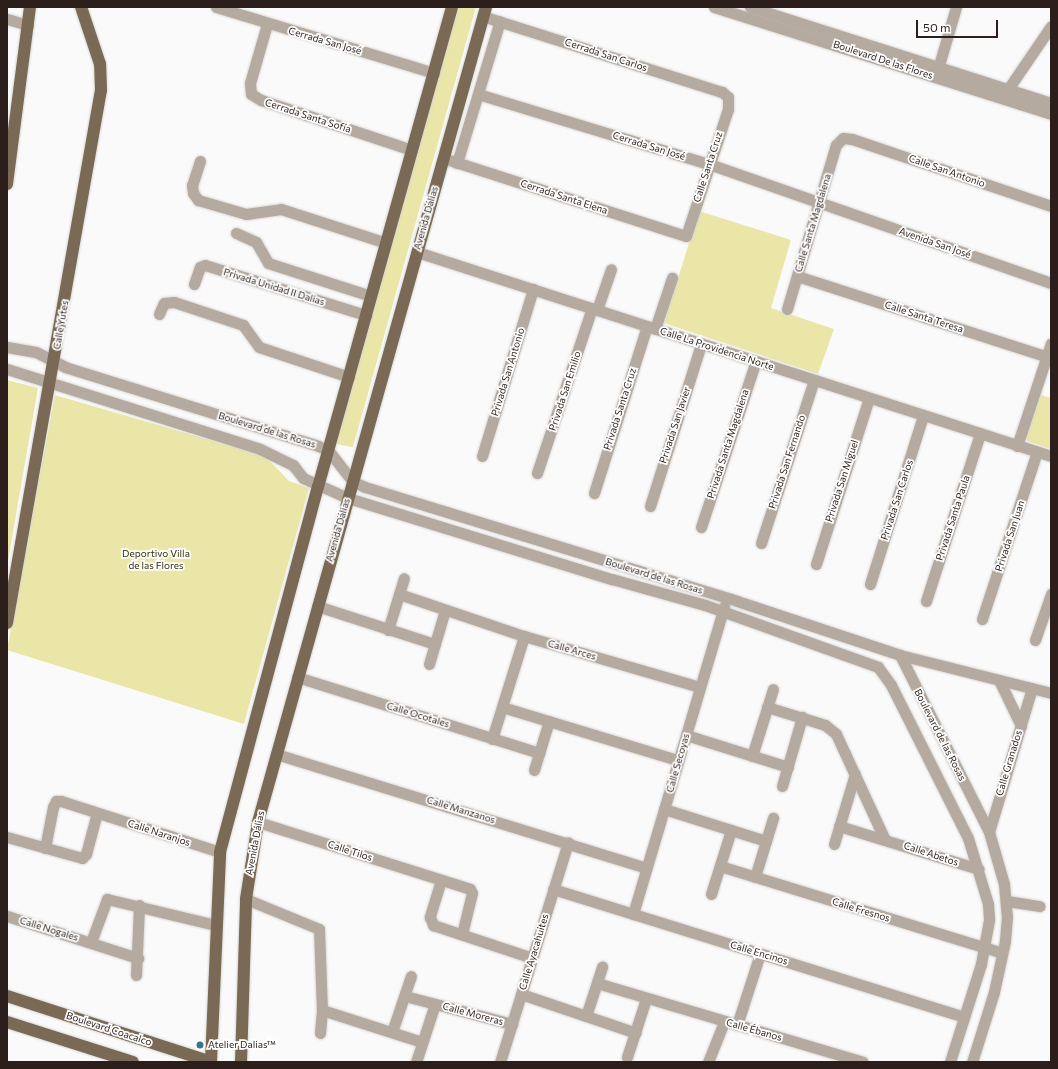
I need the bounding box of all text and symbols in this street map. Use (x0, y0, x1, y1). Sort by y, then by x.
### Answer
scale bar (918, 12, 1000, 38)
text: 50 m (923, 20, 951, 34)
street label: Cerrada San José (287, 25, 363, 57)
street label: Cerrada San Carlos (563, 36, 649, 74)
street label: Boulevard De las Flores (832, 38, 934, 82)
street label: Cerrada Santa Sofía (263, 96, 353, 136)
street label: Cerrada San José (611, 129, 687, 163)
street label: Calle Santa Cruz (691, 130, 725, 204)
street label: Calle San Antonio (907, 152, 987, 190)
street label: Calle Santa Magdalena (792, 172, 834, 274)
street label: Cerrada Santa Elena (519, 177, 609, 217)
street label: Avenida Dálias (411, 185, 441, 251)
street label: Avenida San José (897, 225, 973, 261)
street label: Privada Unidad II Dalias (222, 266, 326, 308)
street label: Calle Yutes (51, 299, 71, 351)
street label: Calle Santa Teresa (883, 299, 965, 335)
street label: Calle La Providencia Norte (659, 325, 775, 373)
street label: Privada San Antonio (489, 326, 527, 418)
street label: Privada San Emilio (546, 350, 584, 432)
street label: Privada Santa Cruz (601, 366, 639, 452)
street label: Privada San Javier (657, 385, 693, 465)
street label: Privada Santa Magdalena (705, 388, 751, 500)
street label: Boulevard de las Rosas (217, 409, 317, 451)
street label: Privada San Fernando (766, 414, 808, 510)
street label: Privada San Miguel (823, 438, 861, 524)
street label: Privada San Carlos (878, 458, 916, 542)
street label: Privada Santa Paula (934, 474, 972, 562)
street label: Avenida Dálias (323, 497, 353, 563)
street label: Privada San Juan (993, 499, 1027, 573)
park label: Deportivo Villa de las Flores (122, 547, 190, 570)
street label: Boulevard de las Rosas (604, 555, 704, 597)
street label: Calle Arces (546, 637, 598, 663)
street label: Boulevard de las Rosas (912, 687, 968, 783)
street label: Calle Ocotales (385, 700, 451, 730)
street label: Calle Granados (993, 729, 1025, 797)
street label: Calle Secoyas (664, 732, 692, 794)
street label: Calle Manzanos (425, 794, 497, 826)
street label: Avenida Dálias (243, 810, 267, 876)
street label: Calle Naranjos (126, 817, 192, 849)
street label: Calle Tilos (326, 838, 374, 864)
street label: Calle Abetos (902, 840, 960, 868)
street label: Calle Fresnos (831, 896, 891, 924)
street label: Calle Ayacahuites (517, 912, 551, 992)
street label: Calle Nogales (18, 914, 80, 944)
street label: Calle Encinos (729, 939, 789, 967)
street label: Calle Moreras (441, 1000, 505, 1028)
street label: Boulevard Coacalco (65, 1010, 153, 1048)
street label: Calle Ébanos (725, 1016, 783, 1044)
place label: Atelier Dalias™ (208, 1039, 276, 1051)
marker: Atelier Dalias™ (195, 1040, 205, 1050)

